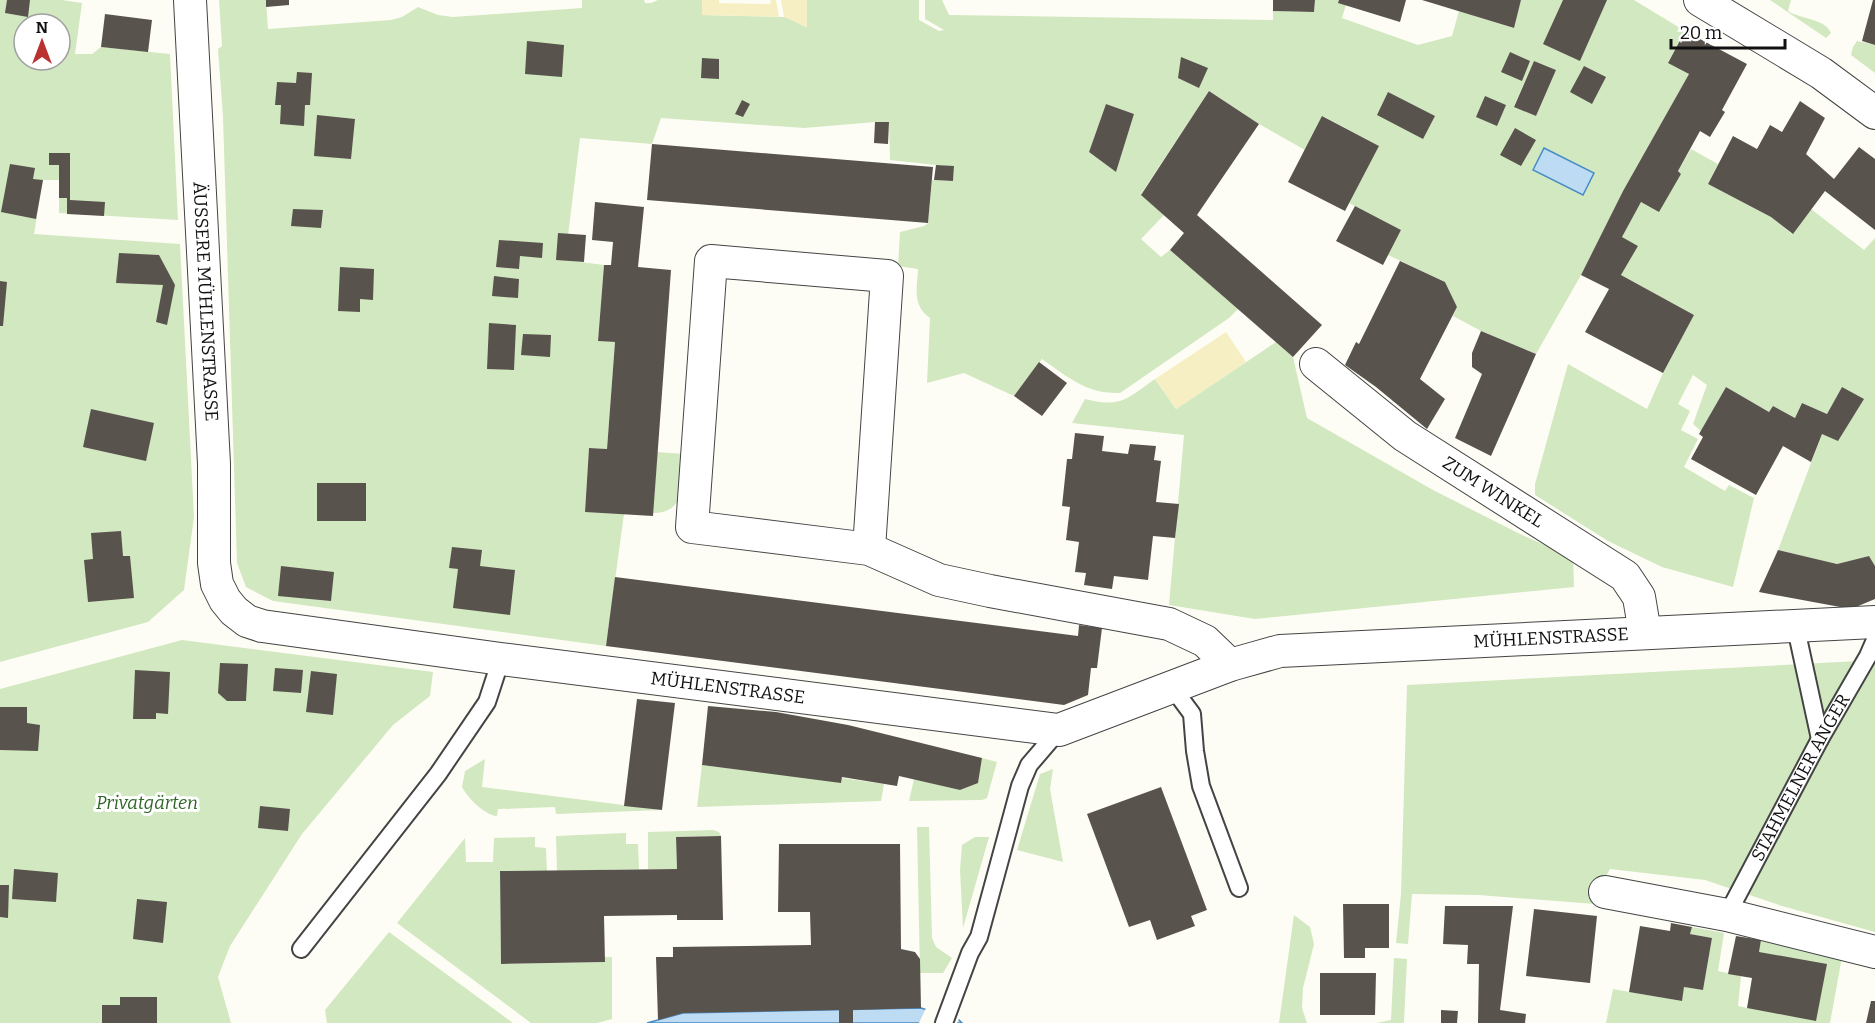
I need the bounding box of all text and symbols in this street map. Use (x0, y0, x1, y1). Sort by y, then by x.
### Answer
north arrow (12, 12, 72, 72)
scale bar (1671, 12, 1785, 50)
text: N (36, 18, 48, 37)
text: 20 m (1680, 22, 1722, 44)
street label: ÄUSSERE MÜHLENSTRASSE (188, 181, 223, 422)
street label: ZUM WINKEL (1438, 452, 1548, 532)
street label: MÜHLENSTRASSE (1473, 623, 1629, 653)
street label: MÜHLENSTRASSE (649, 667, 806, 709)
street label: STAHMELNER ANGER (1747, 690, 1855, 865)
park label: Privatgärten (96, 792, 198, 814)

